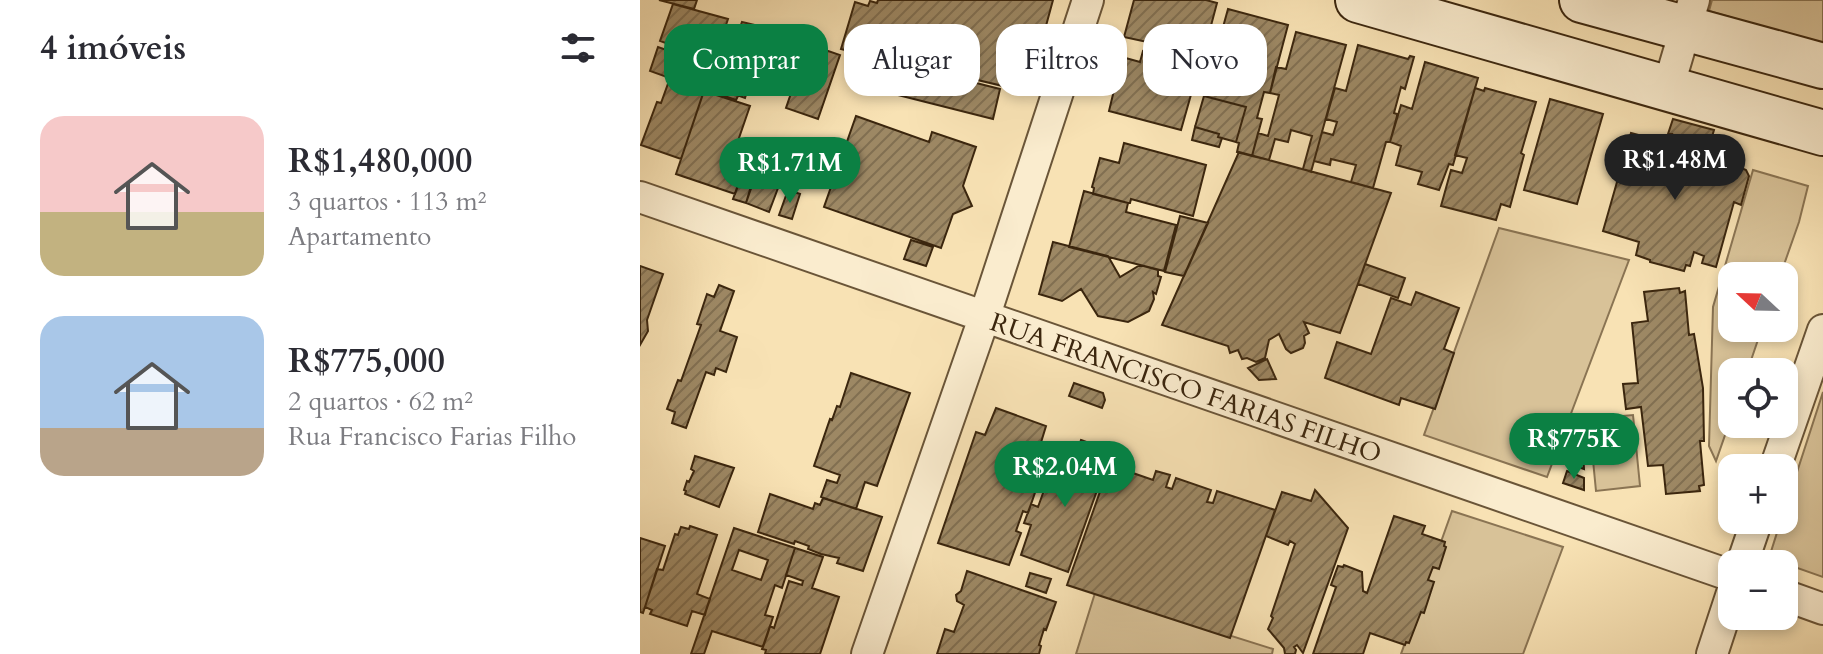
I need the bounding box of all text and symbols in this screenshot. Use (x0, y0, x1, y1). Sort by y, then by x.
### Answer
chip: Comprar (664, 24, 828, 96)
chip: Alugar (844, 24, 980, 96)
chip: Filtros (996, 24, 1127, 96)
chip: Novo (1143, 24, 1267, 96)
text: 4 imóveis (40, 25, 186, 71)
icon: filters (556, 26, 600, 70)
pin: R$1.48M (1601, 134, 1749, 202)
pin: R$1.71M (716, 137, 864, 205)
text: R$1,480,000 (288, 138, 472, 184)
text: R$1.48M (1622, 142, 1728, 177)
text: R$1.71M (737, 145, 843, 180)
icon: home (104, 148, 200, 244)
text: 3 quartos · 113 m² (288, 184, 486, 219)
text: Apartamento (288, 219, 431, 254)
north arrow (1718, 262, 1798, 342)
map controls (1718, 262, 1798, 630)
street label: RUA FRANCISCO FARIAS FILHO (986, 304, 1386, 472)
text: R$775,000 (288, 338, 445, 384)
icon: home (104, 348, 200, 444)
button: locate (1718, 358, 1798, 438)
text: 2 quartos · 62 m² (288, 384, 473, 419)
pin: R$775K (1509, 413, 1639, 481)
text: Rua Francisco Farias Filho (288, 419, 576, 454)
text: R$775K (1527, 421, 1621, 456)
pin: R$2.04M (991, 441, 1139, 509)
text: R$2.04M (1012, 449, 1118, 484)
button: + (1718, 454, 1798, 534)
button: − (1718, 550, 1798, 630)

